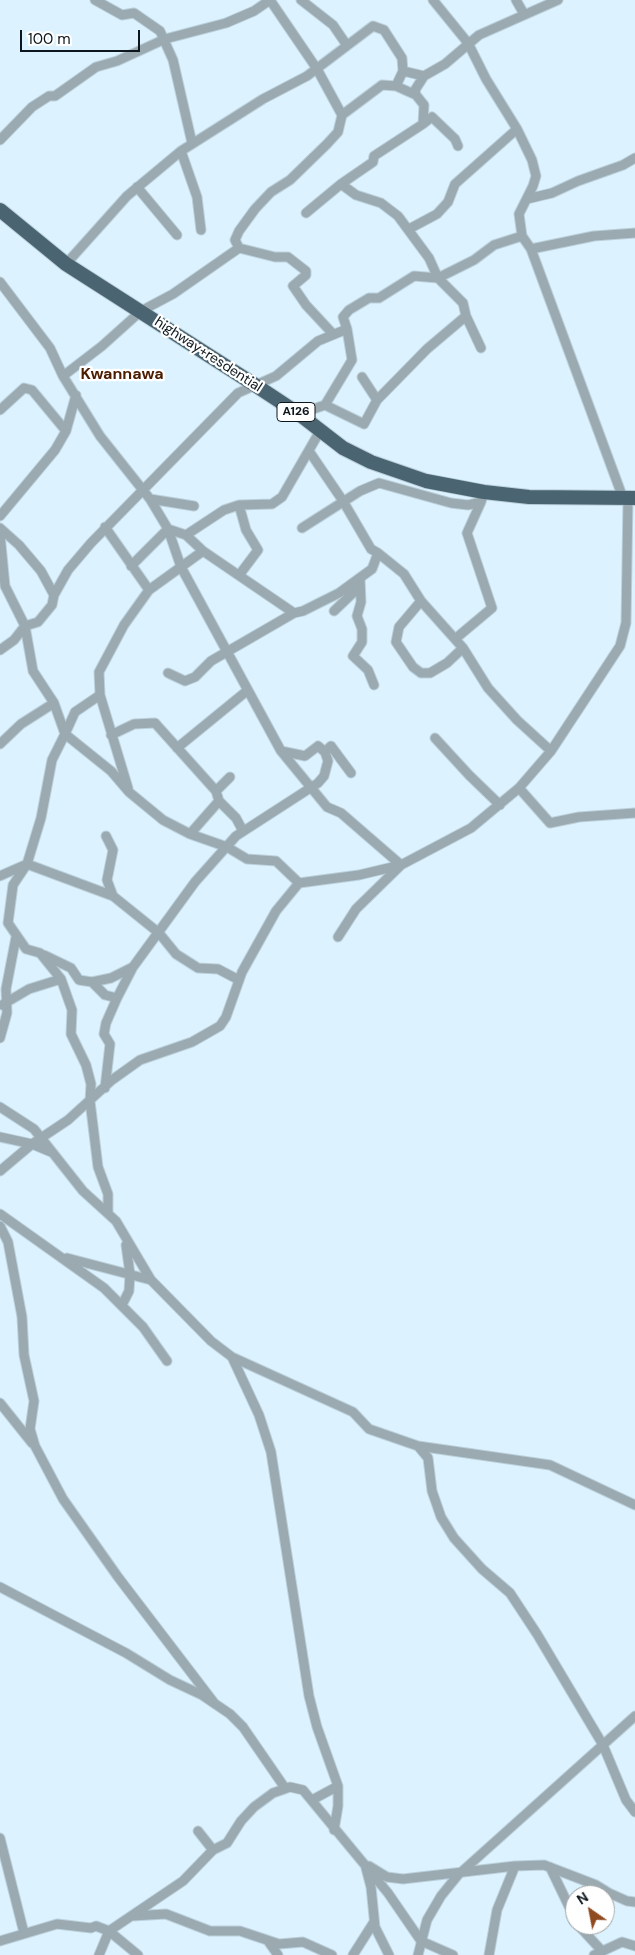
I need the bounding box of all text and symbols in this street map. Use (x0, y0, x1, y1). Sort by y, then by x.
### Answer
scale bar (22, 20, 142, 52)
text: 100 m (28, 29, 71, 49)
street label: highway+resdential (151, 314, 265, 396)
district label: Kwannawa (80, 365, 164, 385)
road number: A126 (277, 402, 315, 422)
north arrow (565, 1885, 615, 1935)
text: N (573, 1888, 592, 1909)

